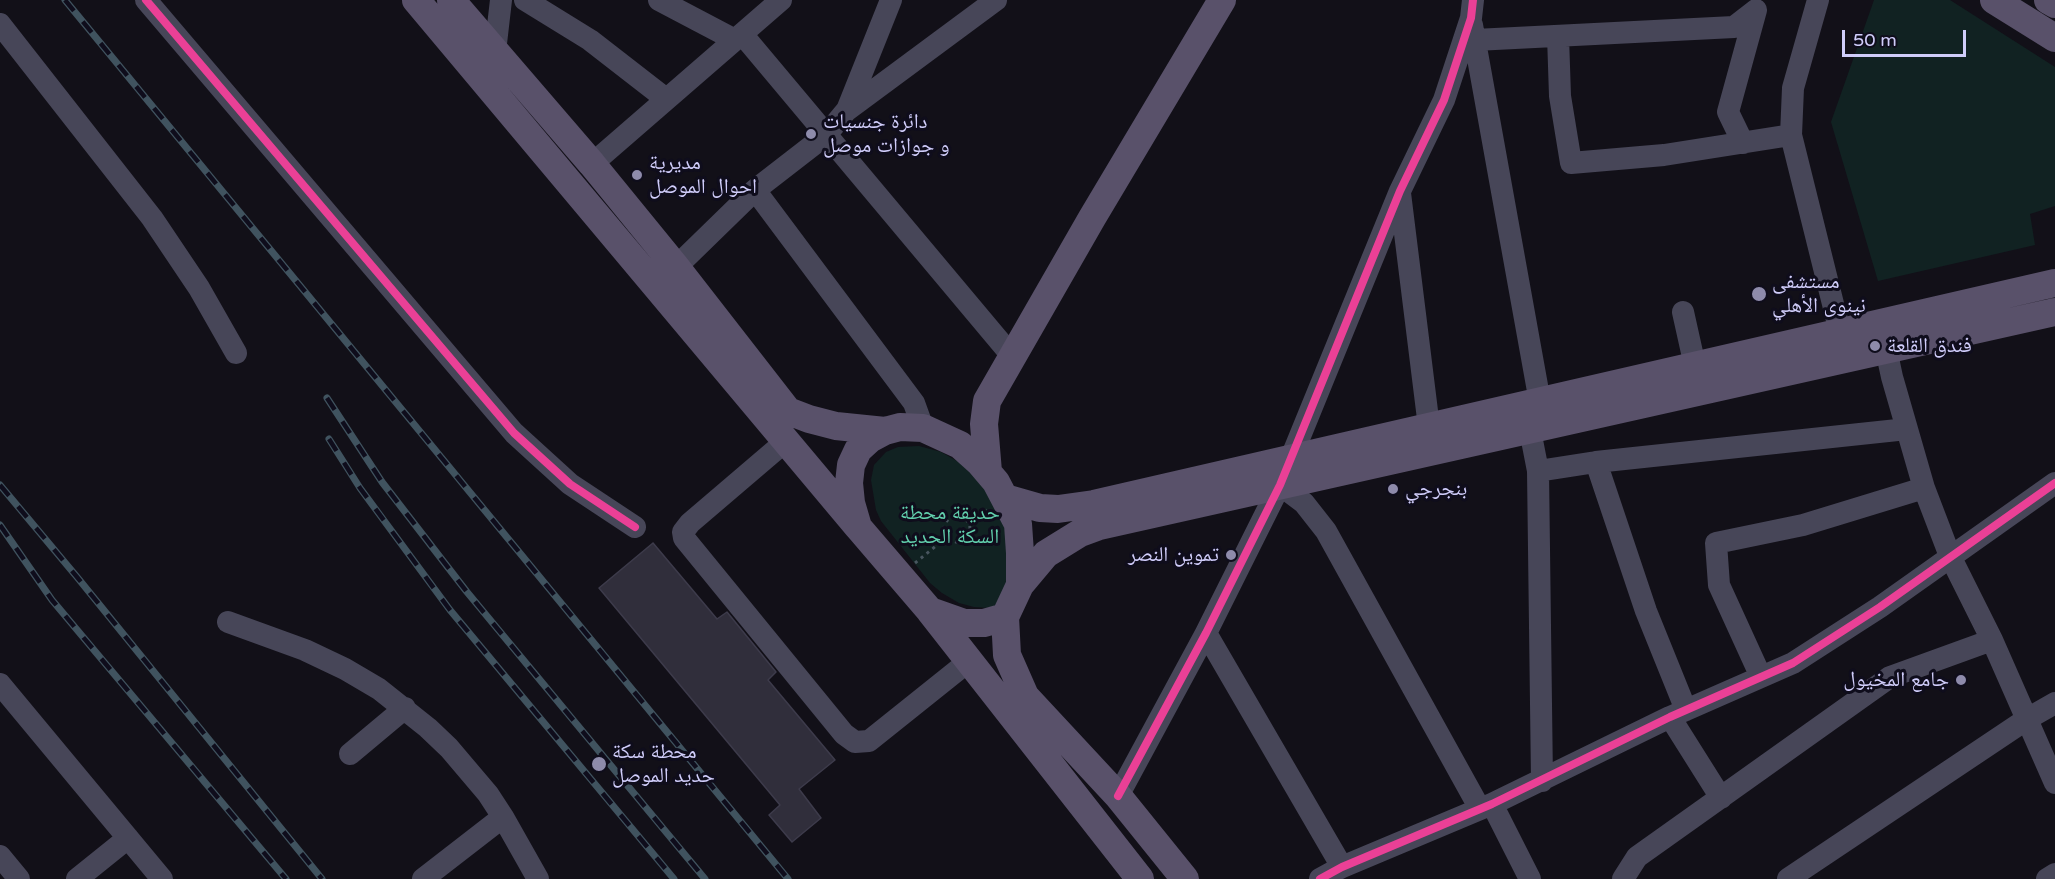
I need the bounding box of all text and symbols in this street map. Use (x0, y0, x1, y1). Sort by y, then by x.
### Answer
scale bar (1845, 18, 1970, 56)
text: 50 m (1853, 29, 1897, 51)
place label: دائرة جنسيات و جوازات موصل (823, 109, 950, 159)
marker: دائرة جنسيات و جوازات موصل (804, 127, 818, 141)
place label: مديرية احوال الموصل (649, 150, 757, 200)
marker: مديرية احوال الموصل (630, 168, 644, 182)
place label: مستشفى نينوى الأهلي (1772, 269, 1866, 319)
marker: مستشفى نينوى الأهلي (1750, 285, 1768, 303)
place label: فندق القلعة (1887, 333, 1972, 359)
marker: فندق القلعة (1868, 339, 1882, 353)
place label: بنجرجي (1405, 476, 1467, 502)
marker: بنجرجي (1386, 482, 1400, 496)
park label: حديقة محطة السكة الحديد (900, 500, 1000, 550)
place label: تموين النصر (1128, 542, 1219, 568)
marker: تموين النصر (1224, 548, 1238, 562)
place label: جامع المخيول (1843, 667, 1949, 693)
marker: جامع المخيول (1954, 673, 1968, 687)
place label: محطة سكة حديد الموصل (612, 739, 715, 789)
marker: محطة سكة حديد الموصل (590, 755, 608, 773)

